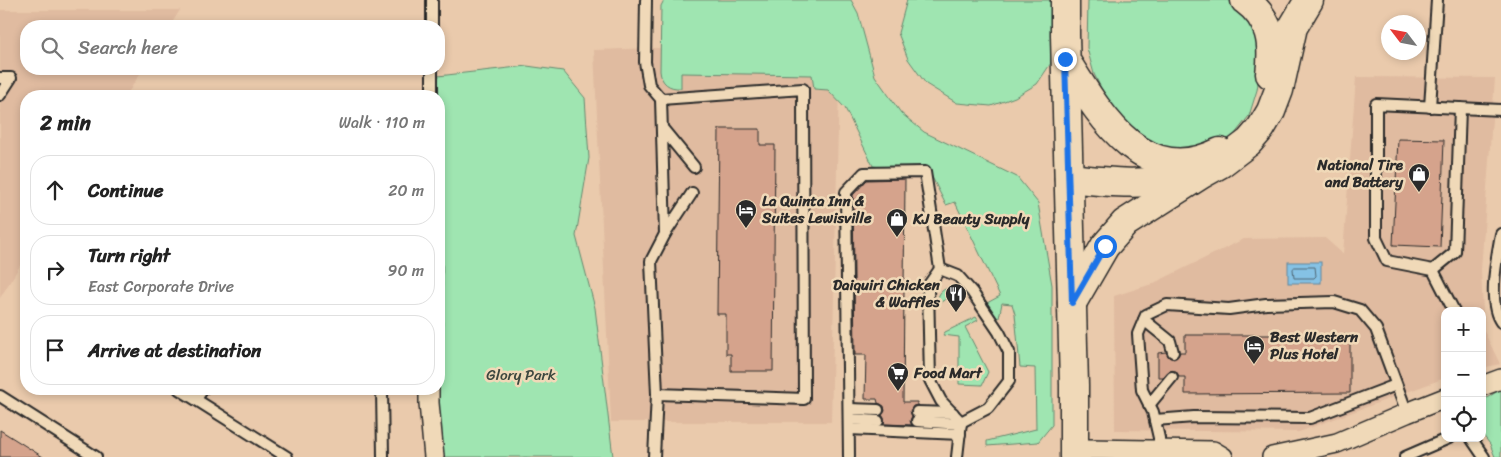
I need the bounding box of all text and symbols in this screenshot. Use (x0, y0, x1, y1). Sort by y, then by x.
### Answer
north arrow (1381, 15, 1426, 60)
search box (20, 20, 445, 75)
text: Search here (78, 31, 178, 64)
icon: search (38, 34, 66, 62)
route end (1054, 48, 1077, 71)
text: 2 min (40, 104, 91, 142)
text: Walk · 110 m (339, 108, 425, 137)
place label: National Tire and Battery (1316, 152, 1404, 195)
shop icon: National Tire and Battery (1407, 162, 1431, 193)
text: Continue (88, 174, 164, 207)
icon: ahead (41, 176, 69, 204)
text: 20 m (388, 176, 424, 205)
place label: La Quinta Inn & Suites Lewisville (761, 188, 872, 231)
hotel icon: La Quinta Inn & Suites Lewisville (734, 198, 758, 229)
place label: KJ Beauty Supply (912, 206, 1030, 232)
shop icon: KJ Beauty Supply (885, 207, 909, 238)
route start (1094, 235, 1117, 258)
text: Turn right (88, 239, 170, 272)
icon: right (41, 256, 69, 284)
text: 90 m (388, 256, 424, 285)
text: East Corporate Drive (88, 272, 234, 301)
place label: Daiquiri Chicken & Waffles (833, 272, 941, 315)
restaurant icon: Daiquiri Chicken & Waffles (944, 282, 968, 313)
map controls (1441, 307, 1486, 442)
button: + (1441, 307, 1486, 352)
place label: Best Western Plus Hotel (1270, 324, 1359, 367)
text: Arrive at destination (88, 334, 261, 367)
hotel icon: Best Western Plus Hotel (1242, 334, 1266, 365)
icon: arrive (41, 336, 69, 364)
button: − (1441, 352, 1486, 397)
place label: Food Mart (913, 360, 983, 386)
supermarket icon: Food Mart (886, 361, 910, 392)
park label: Glory Park (486, 362, 556, 388)
button: locate (1441, 397, 1486, 442)

